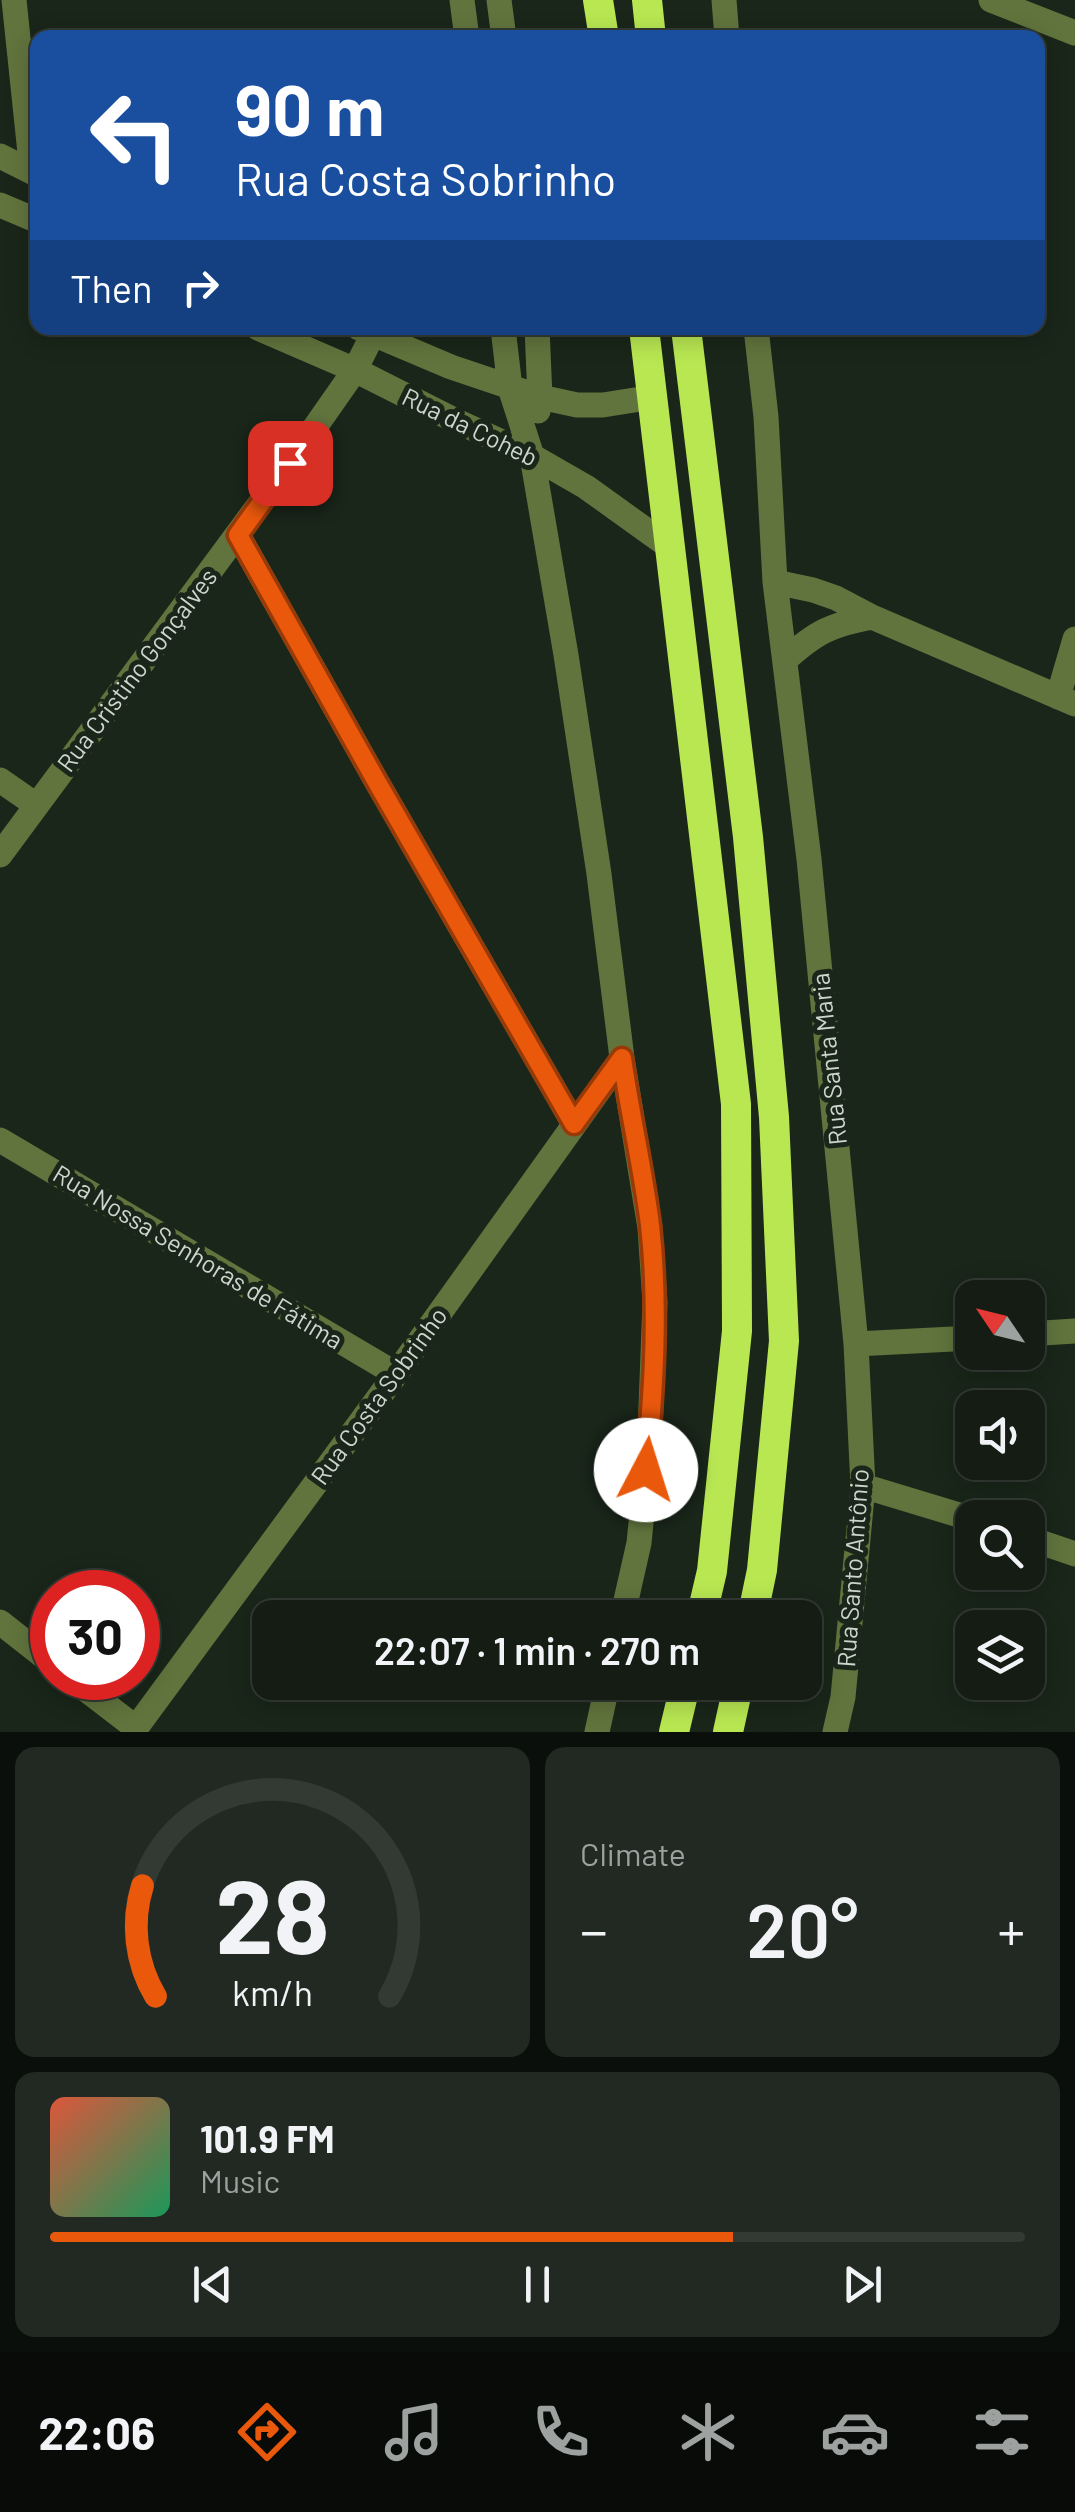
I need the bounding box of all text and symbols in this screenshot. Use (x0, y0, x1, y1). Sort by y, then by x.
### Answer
text: 90 m (235, 66, 385, 150)
icon: left (70, 70, 200, 200)
text: Rua Costa Sobrinho (235, 151, 616, 205)
icon: right (173, 260, 228, 315)
text: Then (70, 265, 153, 311)
street label: Rua da Coheb (398, 380, 543, 472)
pin (248, 421, 333, 506)
icon: arrive (263, 436, 318, 491)
street label: Rua Cristino Gonçalves (50, 562, 222, 777)
street label: Rua Santa Maria (804, 971, 852, 1147)
street label: Rua Nossa Senhoras de Fátima (48, 1158, 349, 1355)
north arrow (955, 1280, 1045, 1370)
map controls (955, 1280, 1045, 1700)
street label: Rua Costa Sobrinho (304, 1301, 453, 1490)
button: sound (955, 1390, 1045, 1480)
position arrow (594, 1418, 698, 1522)
street label: Rua Santo Antônio (830, 1468, 874, 1668)
button: search (955, 1500, 1045, 1590)
speed limit sign: 30 (30, 1570, 160, 1700)
button: layers (955, 1610, 1045, 1700)
text: 22:07 · 1 min · 270 m (374, 1627, 700, 1673)
text: Climate (580, 1834, 686, 1872)
text: 28 (215, 1850, 330, 1975)
text: 20° (746, 1883, 859, 1973)
text: − (580, 1896, 608, 1962)
text: + (997, 1896, 1025, 1962)
text: km/h (232, 1970, 313, 2013)
text: 101.9 FM (200, 2115, 335, 2161)
text: Music (200, 2161, 280, 2199)
icon: previous (185, 2257, 240, 2312)
icon: pause (510, 2257, 565, 2312)
icon: next (835, 2257, 890, 2312)
icon: directions (232, 2397, 302, 2467)
icon: music (379, 2397, 449, 2467)
icon: phone (526, 2397, 596, 2467)
icon: climate (673, 2397, 743, 2467)
icon: car (820, 2397, 890, 2467)
icon: filters (967, 2397, 1037, 2467)
text: 22:06 (38, 2405, 155, 2459)

